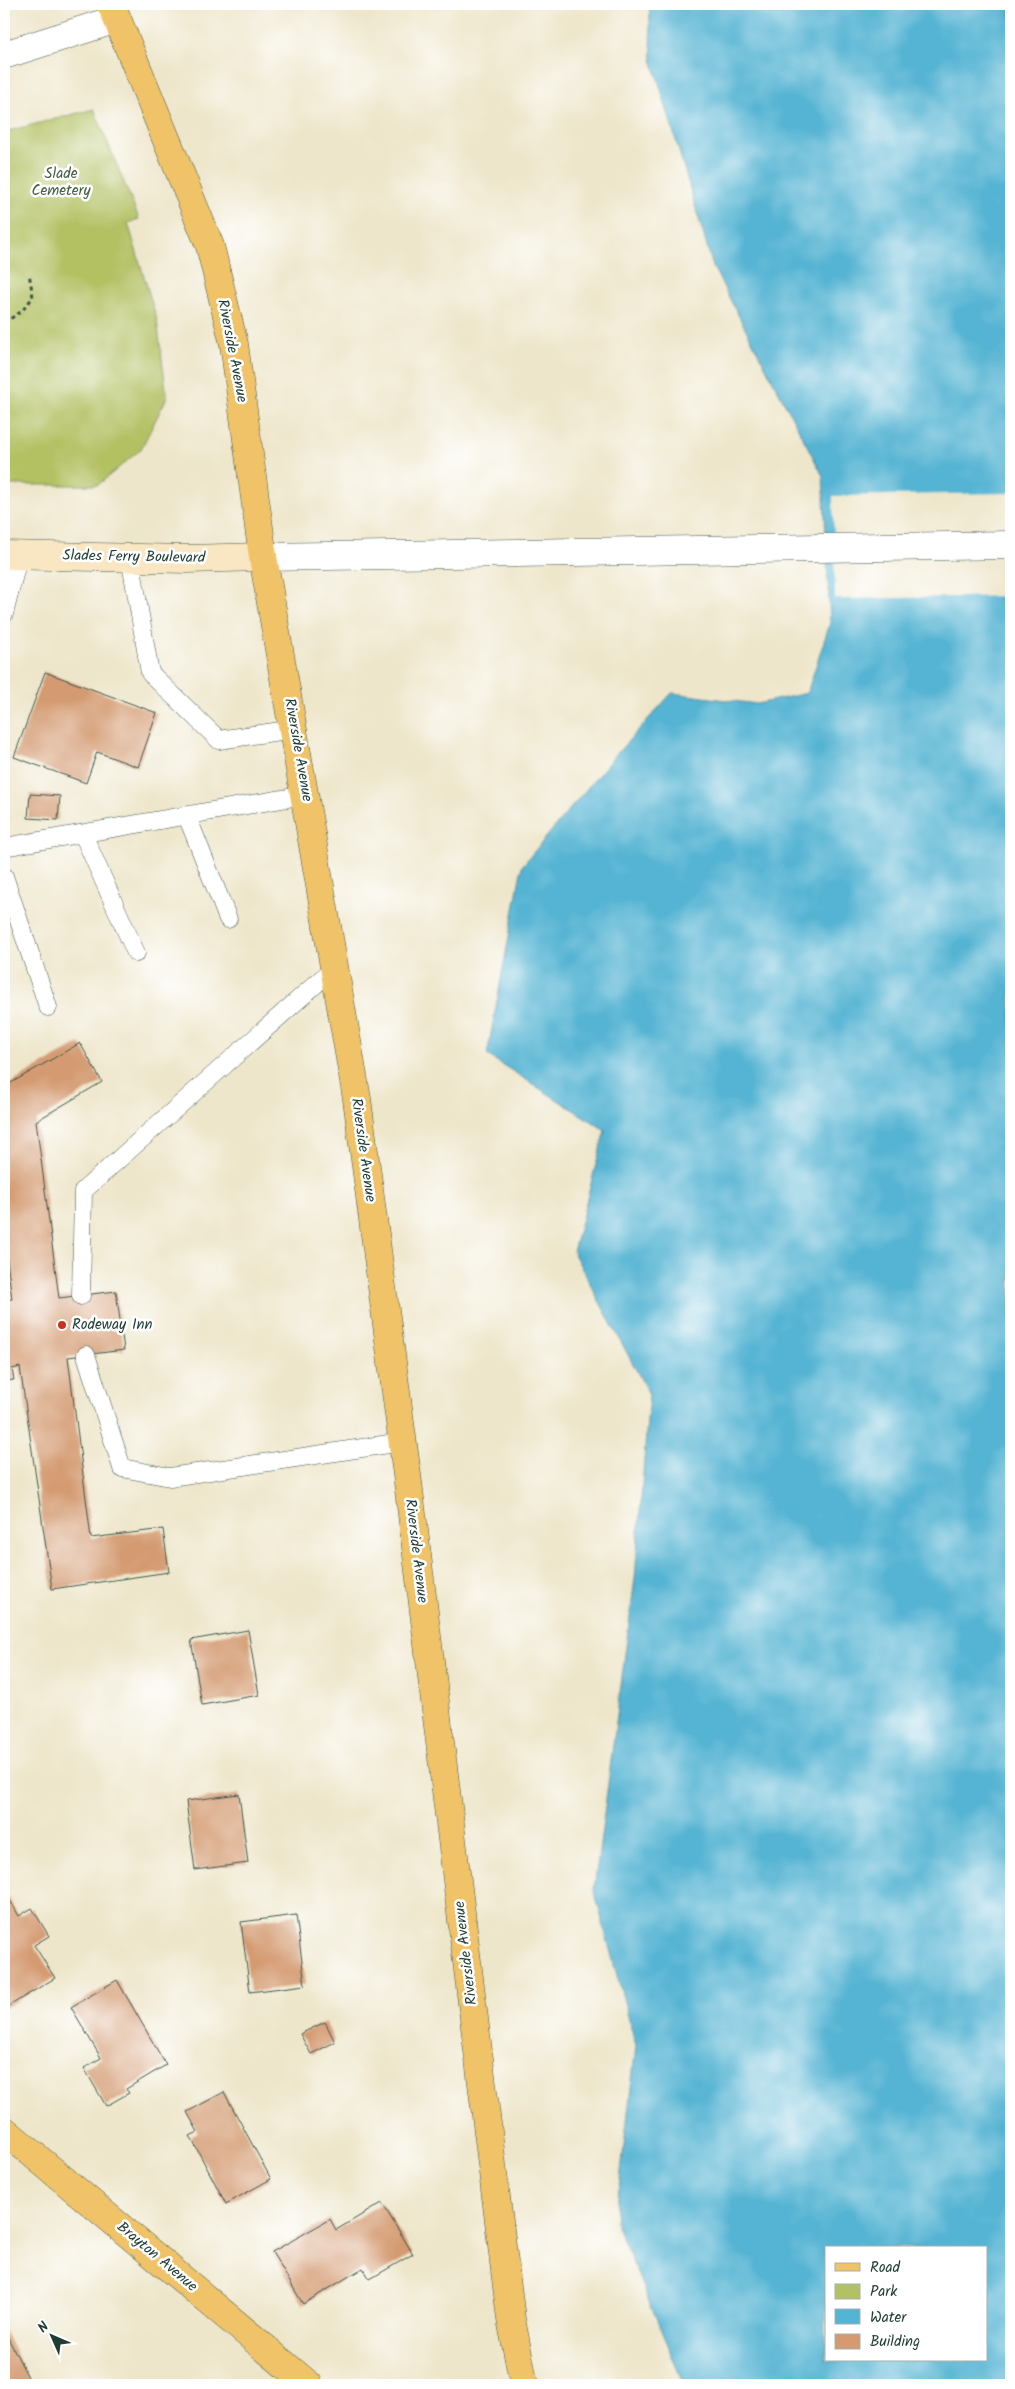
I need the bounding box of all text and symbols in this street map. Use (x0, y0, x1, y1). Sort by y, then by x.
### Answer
park label: Slade Cemetery (32, 162, 91, 203)
street label: Riverside Avenue (210, 297, 254, 405)
street label: Slades Ferry Boulevard (62, 544, 206, 570)
street label: Riverside Avenue (277, 696, 319, 804)
street label: Riverside Avenue (344, 1096, 382, 1204)
place label: Rodeway Inn (72, 1313, 153, 1337)
marker: Rodeway Inn (56, 1319, 68, 1331)
street label: Riverside Avenue (398, 1498, 434, 1605)
street label: Riverside Avenue (448, 1899, 484, 2006)
street label: Brayton Avenue (111, 2216, 203, 2298)
legend (825, 2246, 988, 2362)
text: Road (870, 2256, 901, 2280)
text: Park (870, 2280, 898, 2304)
text: Water (870, 2306, 907, 2330)
north arrow (28, 2312, 78, 2362)
text: N (33, 2316, 55, 2338)
text: Building (870, 2330, 920, 2354)

